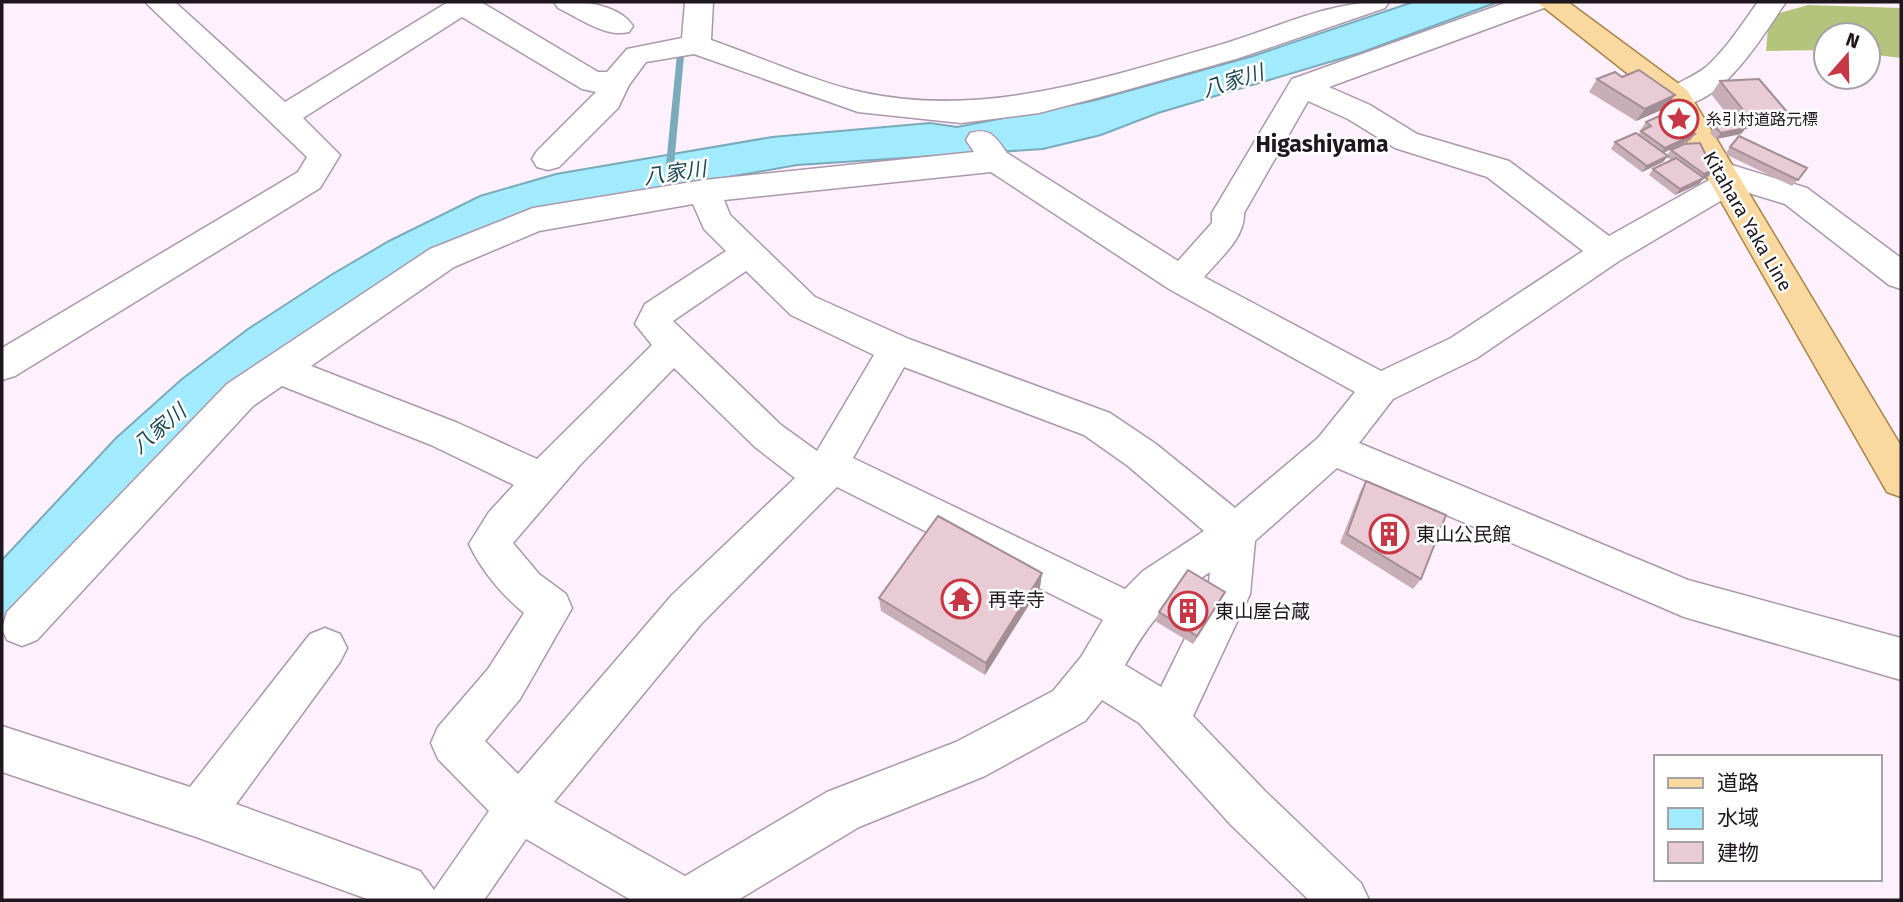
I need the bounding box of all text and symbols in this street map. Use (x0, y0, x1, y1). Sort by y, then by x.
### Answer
north arrow (1812, 21, 1882, 91)
text: N (1843, 28, 1863, 53)
water label: 八家川 (1199, 59, 1269, 103)
place icon: 糸引村道路元標 (1658, 98, 1700, 140)
place label: 糸引村道路元標 (1706, 110, 1818, 129)
district label: Higashiyama (1255, 130, 1389, 158)
street label: Kitahara Yaka Line (1698, 147, 1797, 295)
water label: 八家川 (642, 155, 710, 190)
water label: 八家川 (127, 398, 193, 459)
building icon: 東山公民館 (1368, 513, 1410, 555)
place label: 東山公民館 (1416, 523, 1511, 546)
temple icon: 再幸寺 (940, 578, 982, 620)
place label: 再幸寺 (988, 588, 1045, 611)
building icon: 東山屋台蔵 (1167, 590, 1209, 632)
place label: 東山屋台蔵 (1215, 600, 1310, 623)
legend (1654, 755, 1882, 881)
text: 道路 (1717, 770, 1759, 796)
text: 水域 (1717, 805, 1759, 831)
text: 建物 (1717, 840, 1759, 866)

